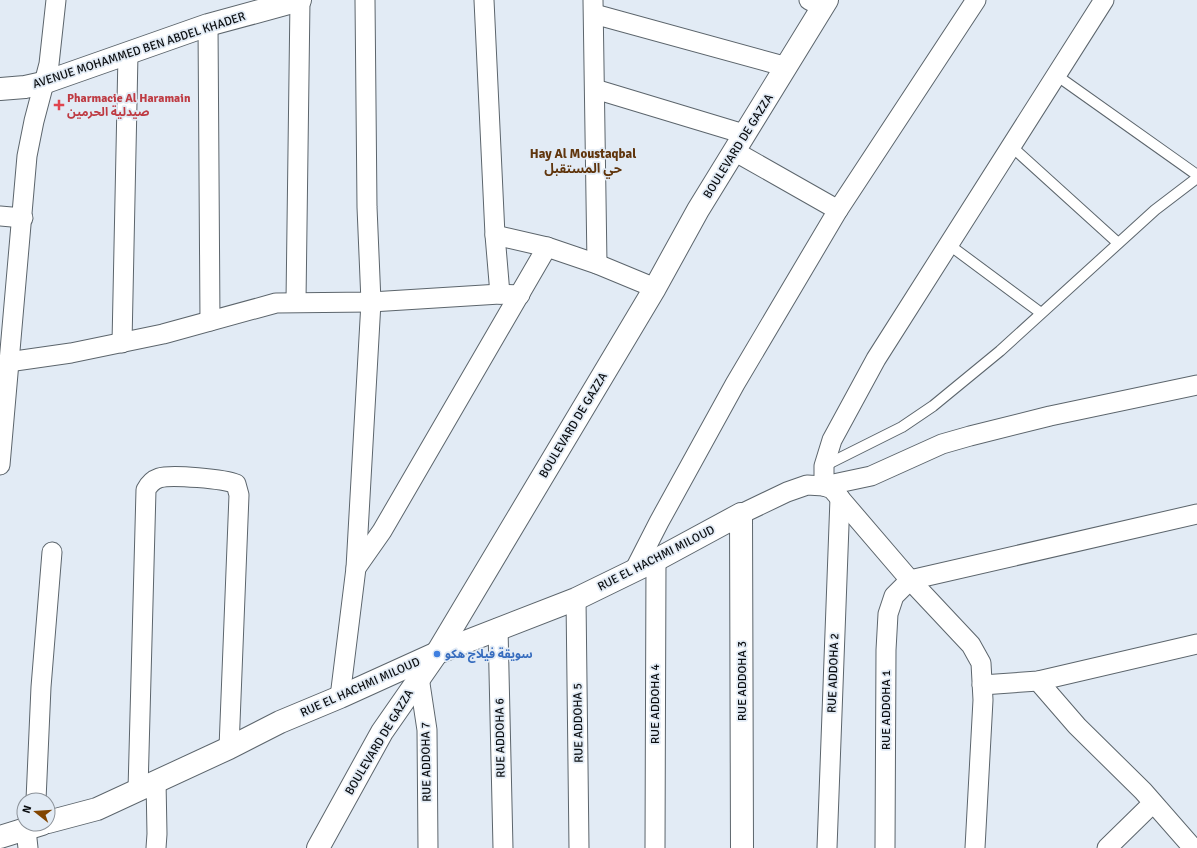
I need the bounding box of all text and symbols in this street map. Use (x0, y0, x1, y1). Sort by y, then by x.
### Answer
street label: AVENUE MOHAMMED BEN ABDEL KHADER (31, 9, 247, 92)
place label: Pharmacie Al Haramain صيدلية الحرمين (67, 91, 191, 120)
street label: BOULEVARD DE GAZZA (700, 91, 777, 201)
marker: Pharmacie Al Haramain صيدلية الحرمين (54, 100, 64, 110)
district label: Hay Al Moustaqbal حي المستقبل (530, 146, 636, 179)
street label: BOULEVARD DE GAZZA (536, 369, 611, 481)
street label: RUE EL HACHMI MILOUD (595, 522, 717, 594)
street label: RUE ADDOHA 2 (825, 633, 842, 713)
street label: RUE ADDOHA 3 (735, 641, 750, 721)
place label: سويقة فيلاج هكو (445, 647, 533, 663)
marker: سويقة فيلاج هكو (432, 649, 442, 659)
street label: RUE EL HACHMI MILOUD (298, 654, 423, 721)
street label: RUE ADDOHA 4 (648, 664, 663, 744)
street label: RUE ADDOHA 1 (879, 670, 894, 750)
street label: RUE ADDOHA 5 (570, 683, 587, 763)
street label: BOULEVARD DE GAZZA (342, 686, 417, 798)
street label: RUE ADDOHA 6 (492, 698, 509, 778)
street label: RUE ADDOHA 7 (418, 722, 435, 802)
north arrow (16, 792, 56, 832)
text: N (20, 804, 34, 815)

